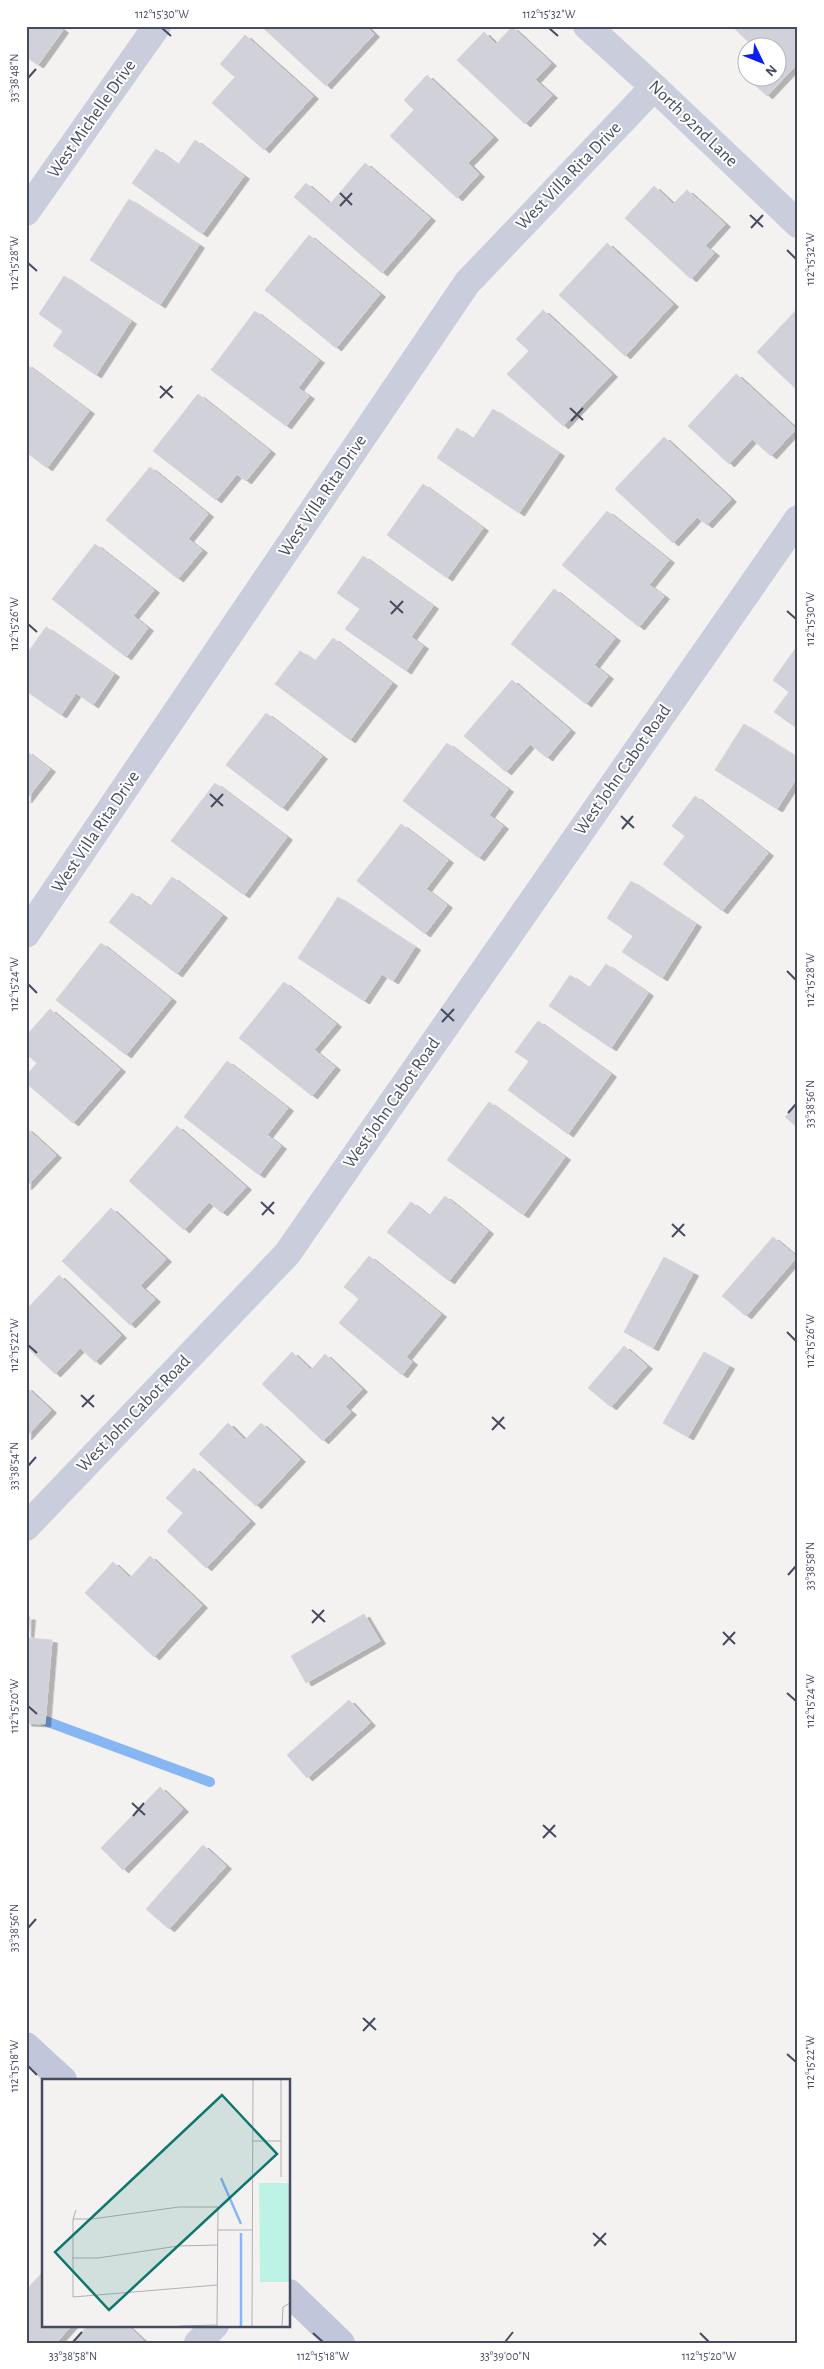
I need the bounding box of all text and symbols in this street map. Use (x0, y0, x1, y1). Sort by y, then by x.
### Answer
text: 112°15'30"W (135, 8, 189, 20)
text: 112°15'32"W (522, 8, 576, 20)
north arrow (736, 38, 786, 88)
text: 33°38'48"N (8, 53, 20, 103)
street label: West Michelle Drive (45, 57, 139, 181)
text: N (762, 62, 779, 79)
street label: North 92nd Lane (645, 77, 741, 171)
street label: West Villa Rita Drive (513, 119, 625, 233)
text: 112°15'32"W (804, 232, 816, 286)
text: 112°15'28"W (8, 236, 20, 290)
street label: West Villa Rita Drive (276, 432, 370, 560)
text: 112°15'30"W (804, 592, 816, 646)
text: 112°15'26"W (8, 597, 20, 651)
street label: West John Cabot Road (571, 701, 675, 839)
street label: West Villa Rita Drive (49, 768, 143, 896)
text: 112°15'28"W (804, 953, 816, 1007)
text: 112°15'24"W (8, 957, 20, 1011)
street label: West John Cabot Road (340, 1034, 444, 1172)
text: 33°38'56"N (804, 1080, 816, 1128)
text: 112°15'26"W (804, 1314, 816, 1368)
text: 112°15'22"W (8, 1318, 20, 1372)
street label: West John Cabot Road (74, 1352, 194, 1476)
text: 33°38'54"N (8, 1442, 20, 1490)
text: 33°38'58"N (804, 1542, 816, 1590)
text: 112°15'24"W (804, 1674, 816, 1728)
text: 112°15'20"W (8, 1679, 20, 1733)
text: 33°38'56"N (8, 1904, 20, 1952)
text: 112°15'22"W (804, 2035, 816, 2089)
text: 112°15'18"W (8, 2040, 20, 2092)
inset map (42, 2079, 290, 2326)
text: 33°38'58"N (49, 2350, 97, 2362)
text: 112°15'18"W (297, 2350, 349, 2362)
text: 33°39'00"N (480, 2350, 530, 2362)
text: 112°15'20"W (682, 2350, 736, 2362)

